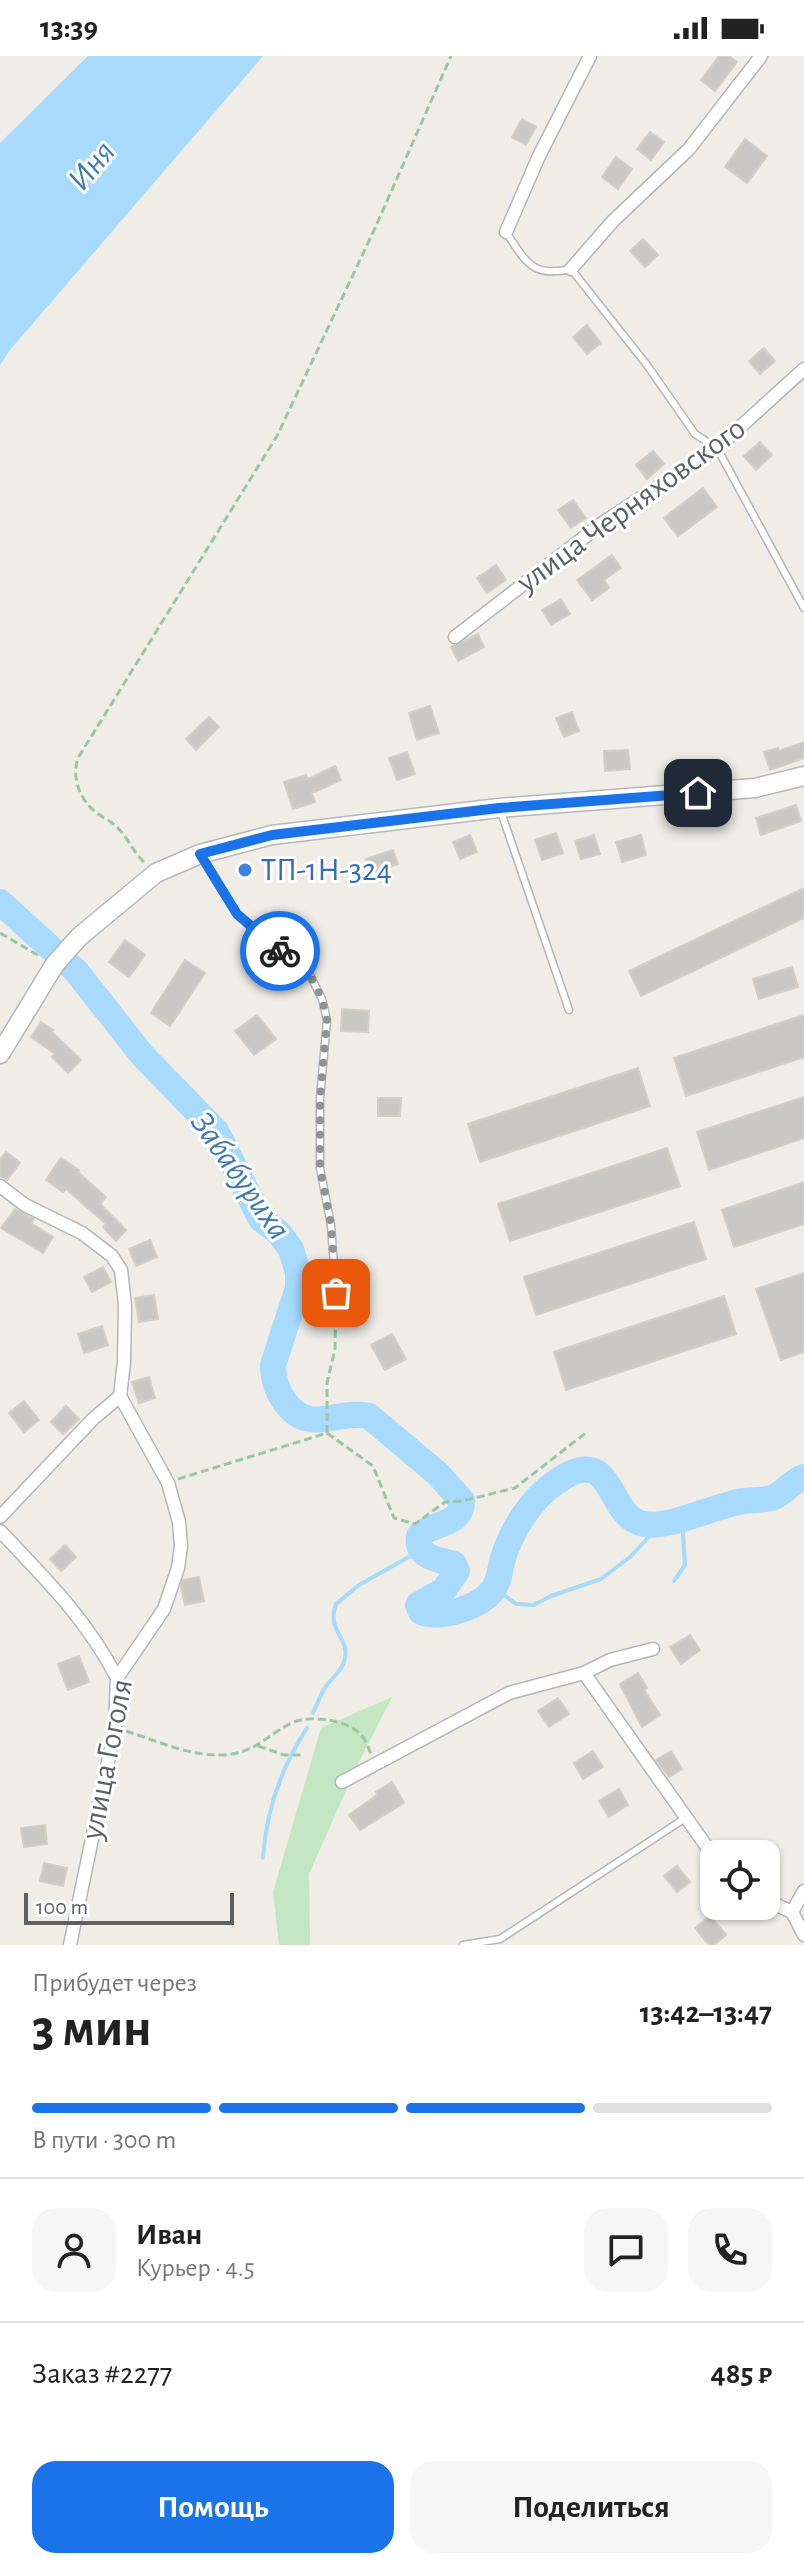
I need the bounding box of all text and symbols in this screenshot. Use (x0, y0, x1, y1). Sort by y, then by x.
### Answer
text: 13:39 (40, 13, 98, 43)
water label: Иня (62, 135, 122, 197)
street label: улица Черняховского (510, 412, 751, 599)
pin (664, 759, 732, 827)
icon: home (676, 771, 720, 815)
place label: ТП-1Н-324 (261, 854, 392, 886)
marker: ТП-1Н-324 (236, 861, 254, 879)
courier (240, 911, 320, 991)
icon: bike (258, 929, 302, 973)
water label: Забабуриха (184, 1106, 296, 1246)
pin (302, 1259, 370, 1327)
icon: bag (314, 1271, 358, 1315)
street label: улица Гоголя (76, 1676, 138, 1843)
map controls (700, 1840, 780, 1920)
button: locate (700, 1840, 780, 1920)
scale bar (24, 1889, 234, 1925)
text: 100 m (36, 1896, 88, 1918)
text: Прибудет через (32, 1970, 197, 1996)
text: 13:42–13:47 (640, 1998, 772, 2028)
text: 3 мин (32, 2003, 152, 2055)
text: В пути · 300 m (32, 2127, 176, 2153)
button: person (32, 2208, 116, 2292)
button: chat (584, 2208, 668, 2292)
button: phone (688, 2208, 772, 2292)
text: Иван (136, 2220, 202, 2250)
text: Курьер · 4.5 (136, 2255, 255, 2281)
text: Заказ #2277 (32, 2359, 172, 2389)
text: 485 ₽ (711, 2359, 772, 2389)
button: Помощь (32, 2461, 394, 2553)
button: Поделиться (410, 2461, 772, 2553)

